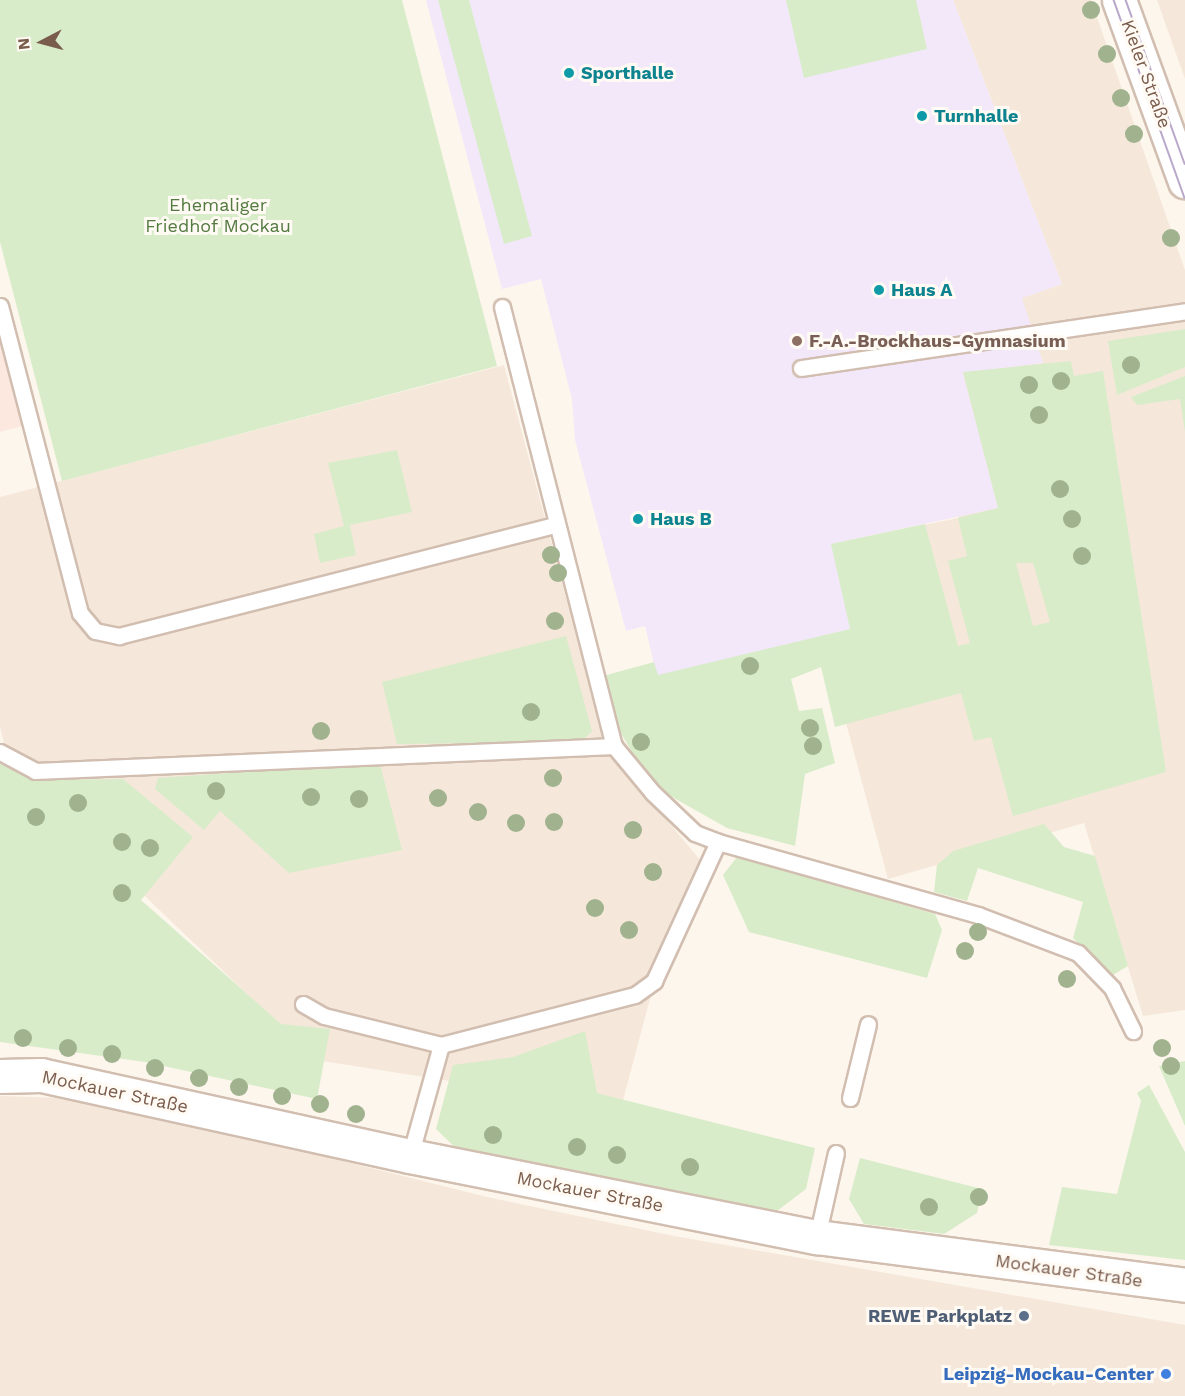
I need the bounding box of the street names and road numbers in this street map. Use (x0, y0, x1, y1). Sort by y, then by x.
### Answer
street label: Kieler Straße (1116, 17, 1176, 131)
street label: Mockauer Straße (40, 1066, 190, 1118)
street label: Mockauer Straße (515, 1167, 665, 1217)
street label: Mockauer Straße (994, 1250, 1144, 1292)

